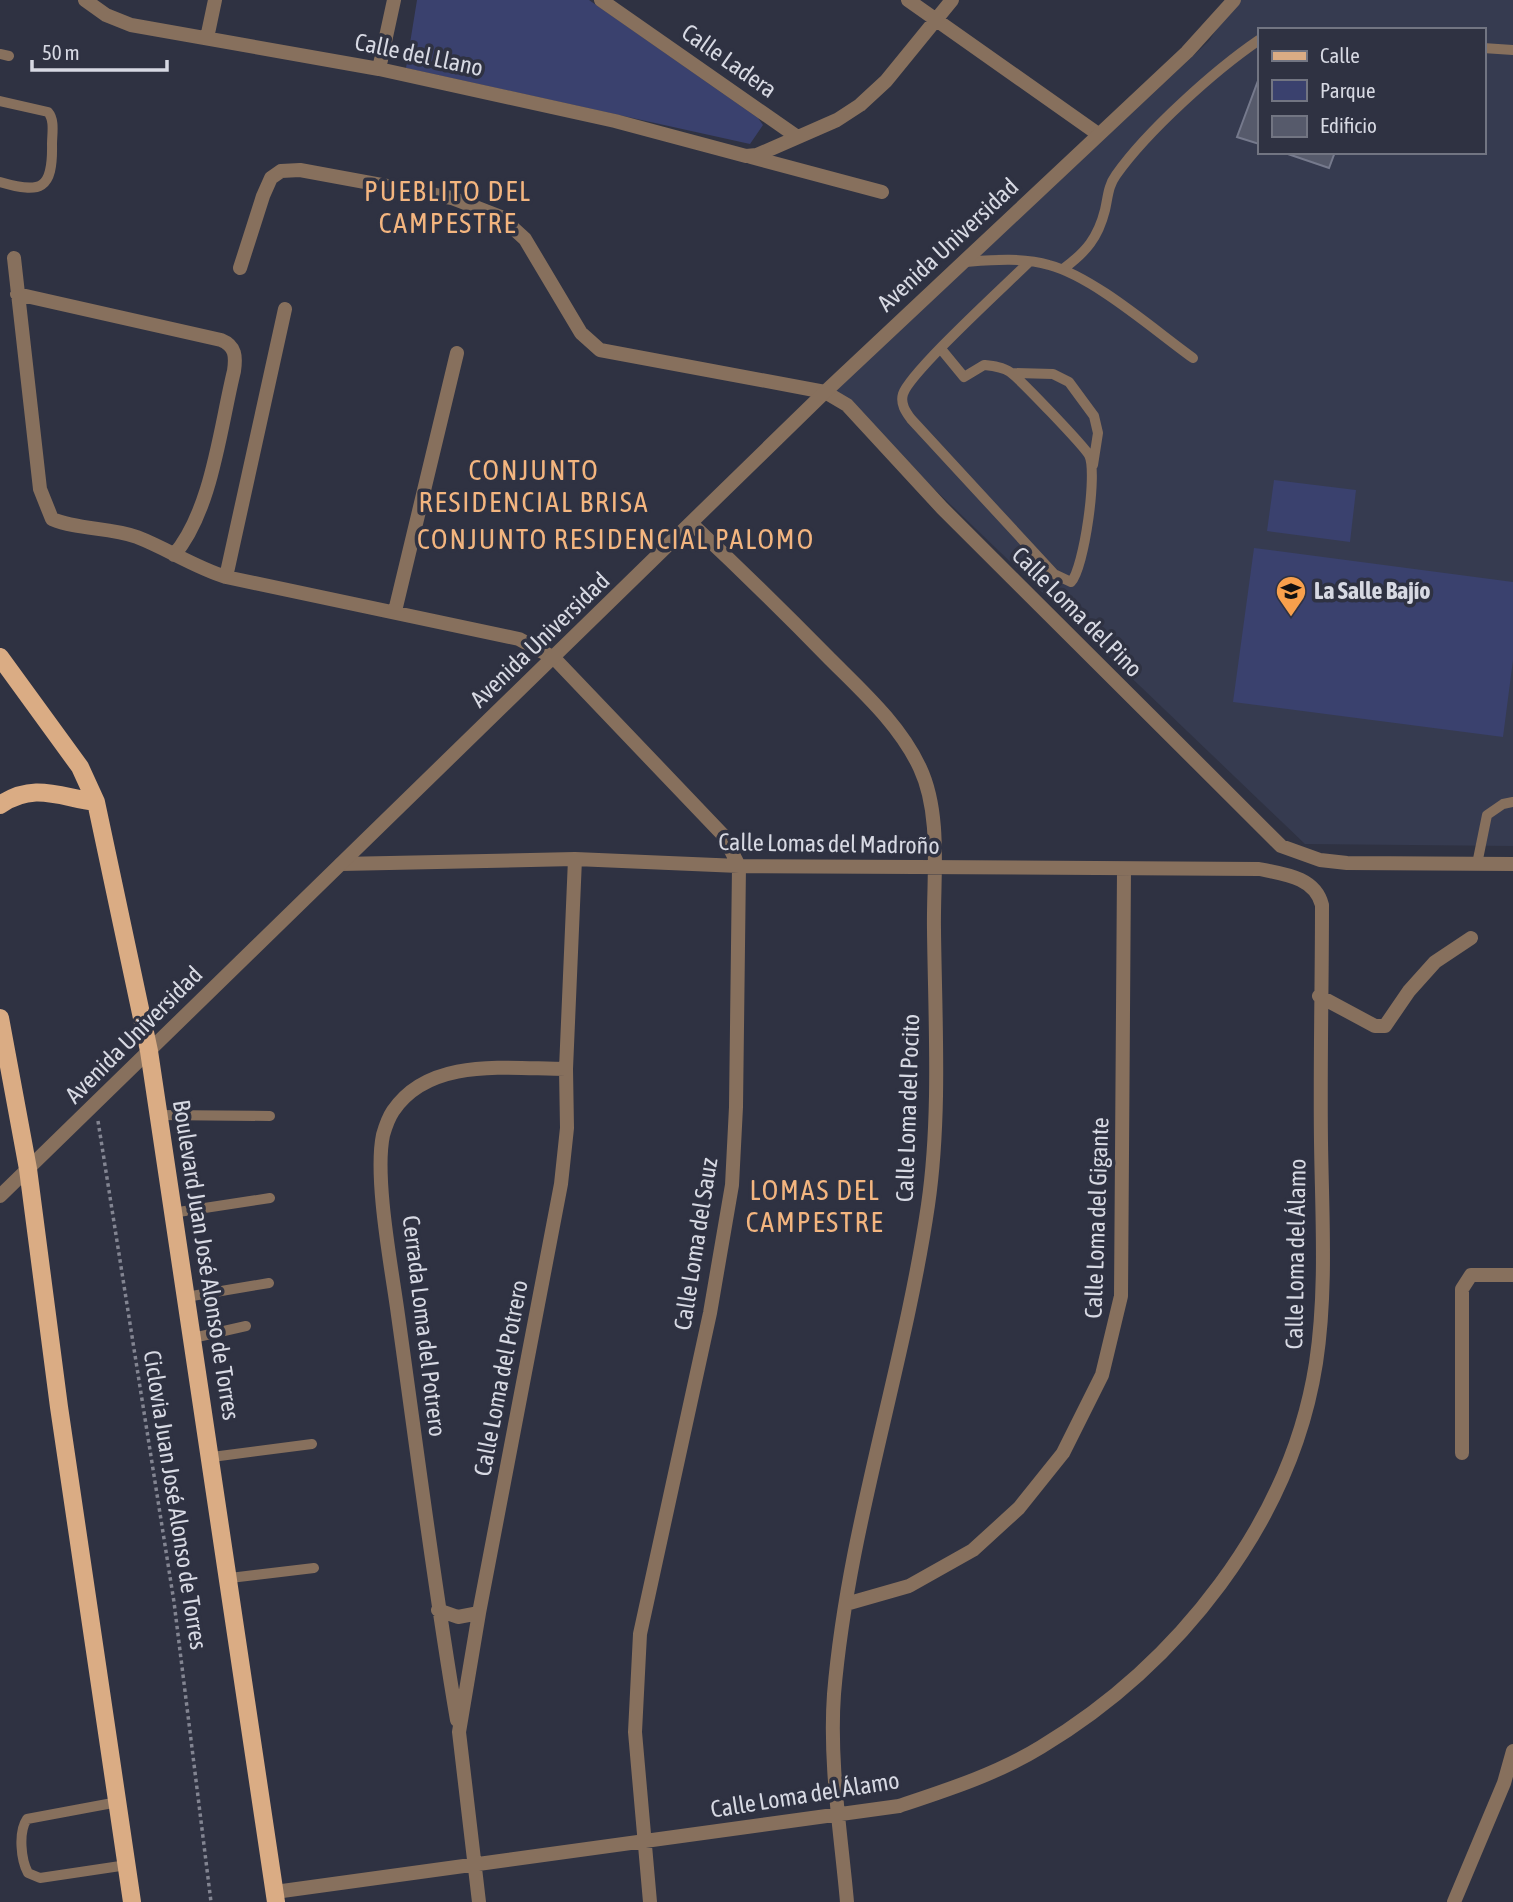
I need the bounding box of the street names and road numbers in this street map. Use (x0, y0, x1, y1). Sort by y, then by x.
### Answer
street label: Calle Ladera (677, 18, 782, 103)
street label: Calle del Llano (353, 28, 486, 81)
street label: Avenida Universidad (872, 173, 1023, 317)
street label: Calle Loma del Pino (1007, 541, 1148, 682)
street label: Avenida Universidad (465, 567, 615, 713)
street label: Calle Lomas del Madroño (718, 828, 940, 859)
street label: Avenida Universidad (60, 961, 208, 1109)
street label: Calle Loma del Pocito (891, 1014, 924, 1202)
street label: Boulevard Juan José Alonso de Torres (168, 1098, 245, 1422)
street label: Calle Loma del Gigante (1079, 1117, 1114, 1319)
street label: Calle Loma del Sauz (669, 1155, 723, 1332)
street label: Calle Loma del Álamo (1280, 1158, 1311, 1350)
street label: Cerrada Loma del Potrero (398, 1214, 451, 1438)
street label: Calle Loma del Potrero (468, 1278, 533, 1478)
street label: Ciclovia Juan José Alonso de Torres (138, 1348, 212, 1651)
street label: Calle Loma del Álamo (709, 1766, 901, 1823)

